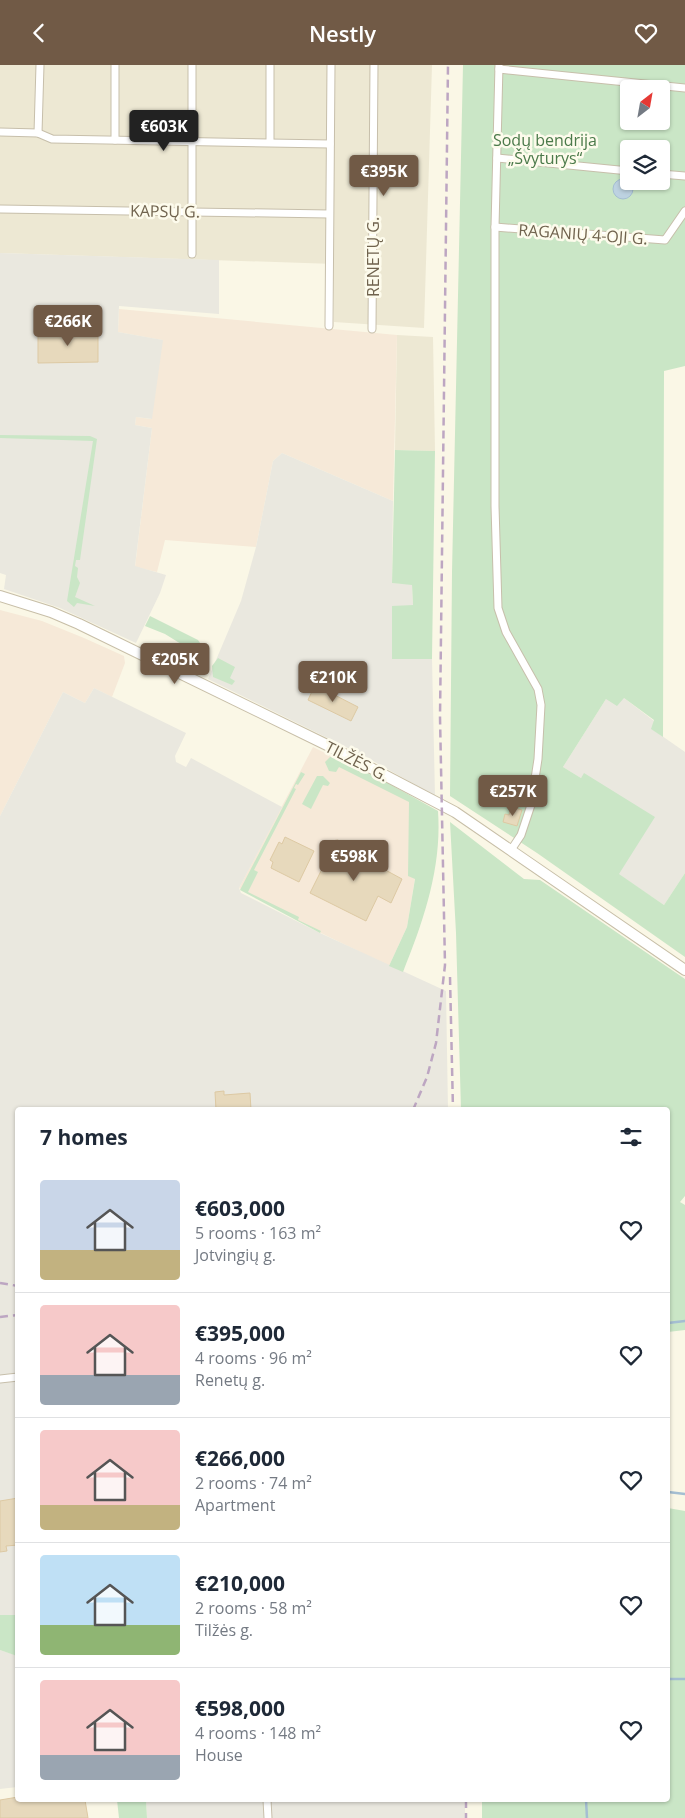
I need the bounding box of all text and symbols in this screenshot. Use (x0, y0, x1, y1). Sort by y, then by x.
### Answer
text: Nestly (309, 18, 376, 48)
icon: back (25, 19, 53, 47)
icon: heart (632, 19, 660, 47)
north arrow (620, 80, 670, 130)
map controls (620, 80, 670, 190)
pin: €603K (129, 109, 199, 152)
text: €603K (140, 115, 188, 137)
park label: Sodų bendrija „Švyturys“ (493, 129, 597, 169)
button: layers (620, 140, 670, 190)
pin: €395K (349, 155, 419, 197)
text: €395K (360, 160, 408, 182)
street label: KAPSŲ G. (130, 199, 200, 223)
street label: RENETŲ G. (362, 217, 384, 297)
street label: RAGANIŲ 4-OJI G. (518, 219, 648, 249)
pin: €266K (33, 305, 103, 347)
text: €266K (44, 310, 92, 332)
pin: €205K (140, 643, 210, 685)
text: €205K (151, 648, 199, 670)
pin: €210K (298, 661, 368, 703)
text: €210K (309, 666, 357, 688)
street label: TILŽĖS G. (322, 736, 392, 786)
pin: €257K (478, 775, 548, 817)
text: €257K (489, 780, 537, 802)
pin: €598K (319, 839, 389, 882)
text: €598K (330, 845, 378, 867)
text: 7 homes (40, 1123, 128, 1151)
icon: filters (617, 1123, 645, 1151)
text: €603,000 (195, 1194, 285, 1222)
icon: home (80, 1200, 140, 1260)
icon: heart (617, 1216, 645, 1244)
text: 5 rooms · 163 m² (195, 1222, 321, 1244)
text: Jotvingių g. (195, 1244, 276, 1266)
text: €395,000 (195, 1319, 285, 1347)
icon: home (80, 1325, 140, 1385)
icon: heart (617, 1341, 645, 1369)
text: 4 rooms · 96 m² (195, 1347, 312, 1369)
text: Renetų g. (195, 1369, 265, 1391)
text: €266,000 (195, 1444, 285, 1472)
icon: home (80, 1450, 140, 1510)
icon: heart (617, 1466, 645, 1494)
text: 2 rooms · 74 m² (195, 1472, 312, 1494)
text: Apartment (195, 1494, 275, 1516)
text: €210,000 (195, 1569, 285, 1597)
icon: home (80, 1575, 140, 1635)
icon: heart (617, 1591, 645, 1619)
text: 2 rooms · 58 m² (195, 1597, 312, 1619)
text: Tilžės g. (195, 1619, 253, 1641)
text: €598,000 (195, 1694, 285, 1722)
icon: home (80, 1700, 140, 1760)
icon: heart (617, 1716, 645, 1744)
text: 4 rooms · 148 m² (195, 1722, 321, 1744)
text: House (195, 1744, 243, 1766)

